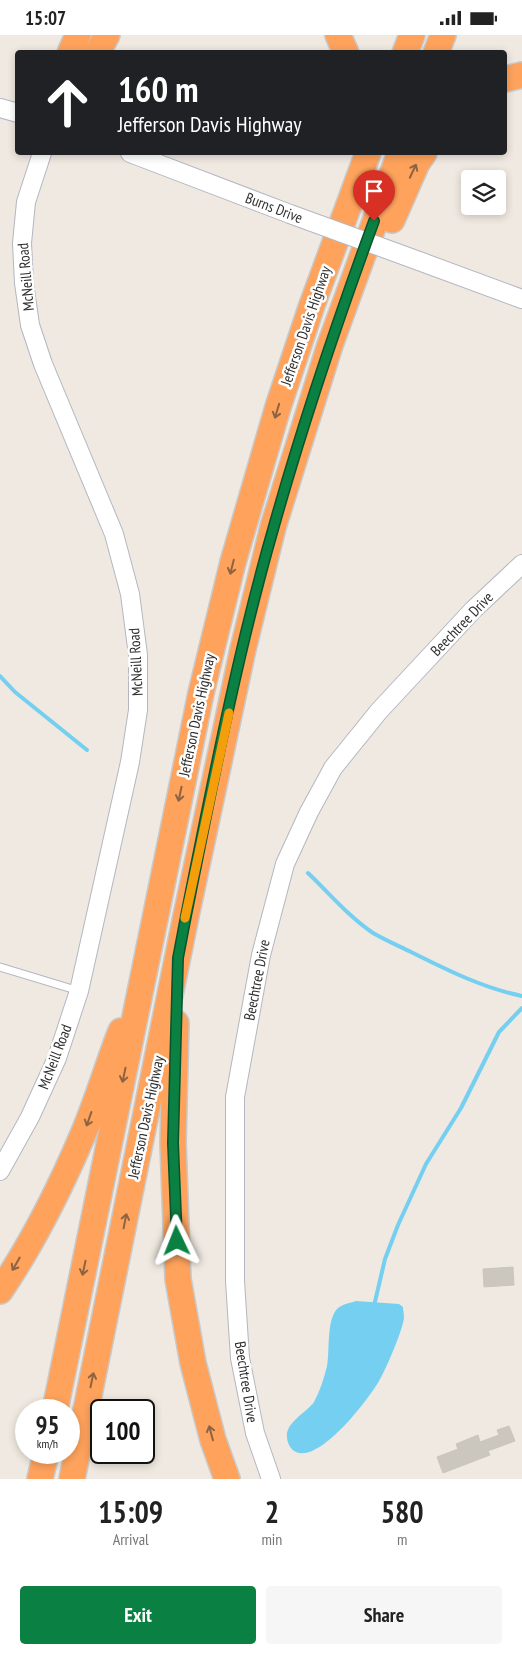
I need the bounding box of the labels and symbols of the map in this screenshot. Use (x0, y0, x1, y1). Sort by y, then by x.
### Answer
one-way arrow (409, 164, 419, 179)
pin (353, 170, 395, 221)
street label: Burns Drive (243, 188, 305, 227)
street label: McNeill Road (13, 242, 38, 312)
street label: Jefferson Davis Highway (276, 263, 335, 389)
one-way arrow (272, 402, 282, 418)
one-way arrow (227, 558, 236, 574)
street label: Beechtree Drive (426, 588, 497, 660)
street label: McNeill Road (124, 627, 147, 697)
street label: Jefferson Davis Highway (174, 651, 219, 779)
one-way arrow (175, 785, 185, 801)
street label: Beechtree Drive (239, 938, 274, 1022)
street label: McNeill Road (33, 1022, 76, 1092)
street label: Jefferson Davis Highway (123, 1053, 168, 1181)
one-way arrow (119, 1066, 128, 1082)
one-way arrow (83, 1111, 93, 1127)
one-way arrow (120, 1213, 130, 1229)
position arrow (150, 1214, 202, 1266)
one-way arrow (11, 1257, 21, 1271)
one-way arrow (79, 1260, 89, 1276)
street label: Beechtree Drive (231, 1340, 262, 1424)
one-way arrow (88, 1372, 97, 1388)
speed limit sign: 100 (90, 1399, 155, 1464)
one-way arrow (206, 1425, 215, 1441)

